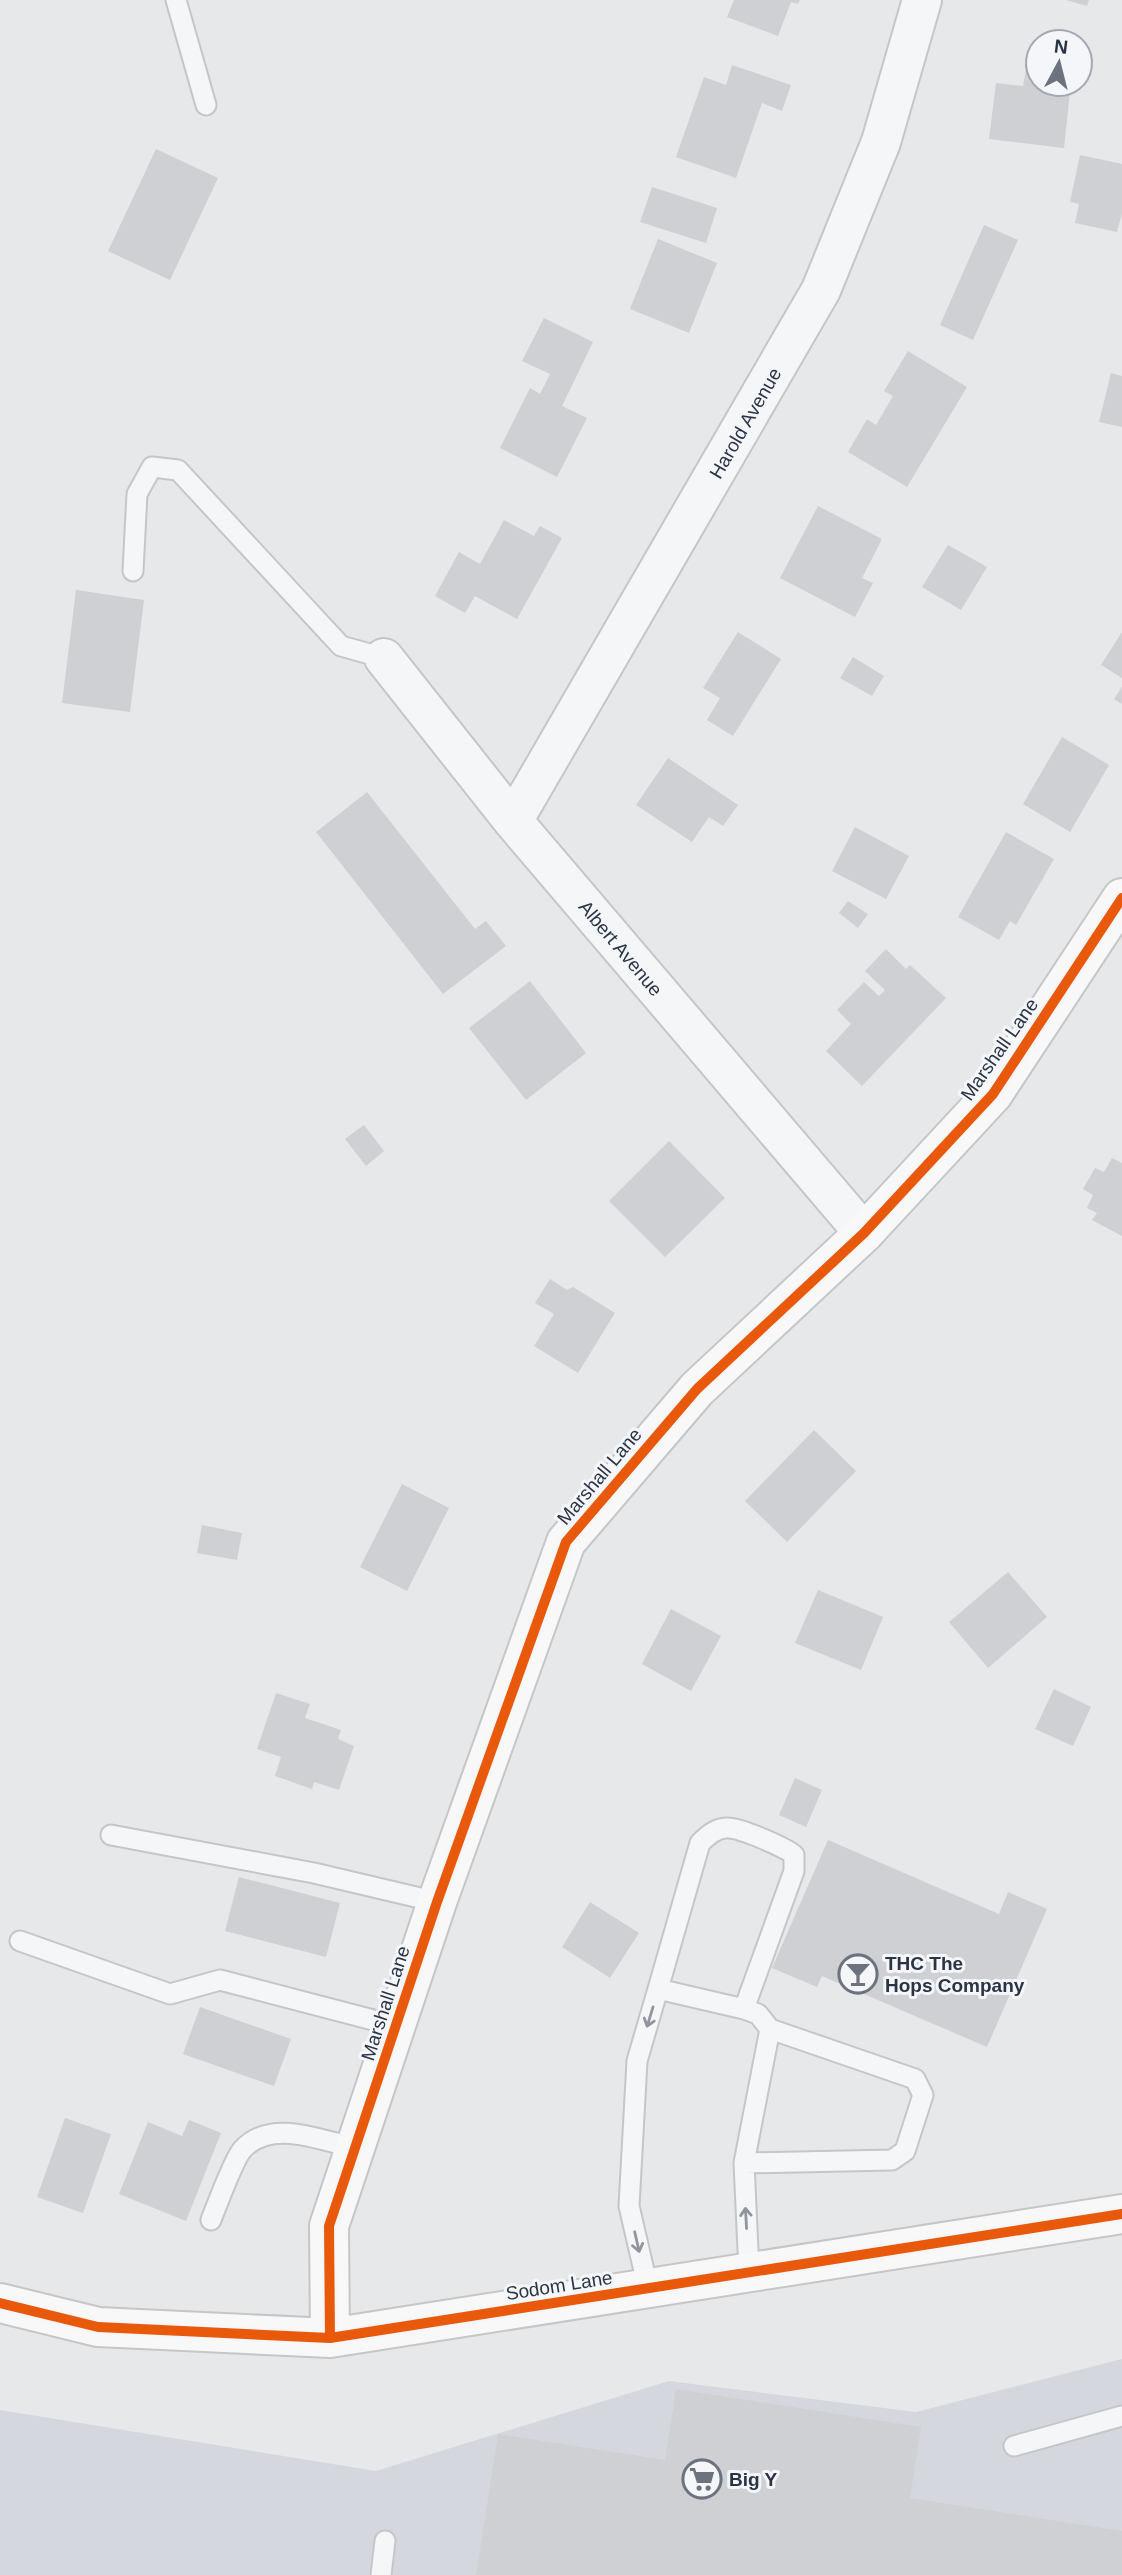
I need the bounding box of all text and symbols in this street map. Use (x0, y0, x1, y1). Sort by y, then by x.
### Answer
north arrow (1024, 28, 1094, 98)
text: N (1053, 35, 1069, 58)
street label: Harold Avenue (705, 364, 786, 482)
street label: Albert Avenue (575, 896, 667, 1000)
street label: Marshall Lane (957, 994, 1042, 1104)
street label: Marshall Lane (553, 1424, 646, 1529)
street label: Marshall Lane (357, 1943, 414, 2063)
bar icon: THC The Hops Company (837, 1953, 879, 1995)
place label: THC The Hops Company (885, 1953, 1025, 1996)
one-way arrow (642, 2006, 655, 2028)
one-way arrow (740, 2206, 753, 2229)
one-way arrow (631, 2230, 644, 2253)
street label: Sodom Lane (504, 2267, 614, 2304)
supermarket icon: Big Y (681, 2458, 723, 2500)
place label: Big Y (729, 2469, 778, 2490)

